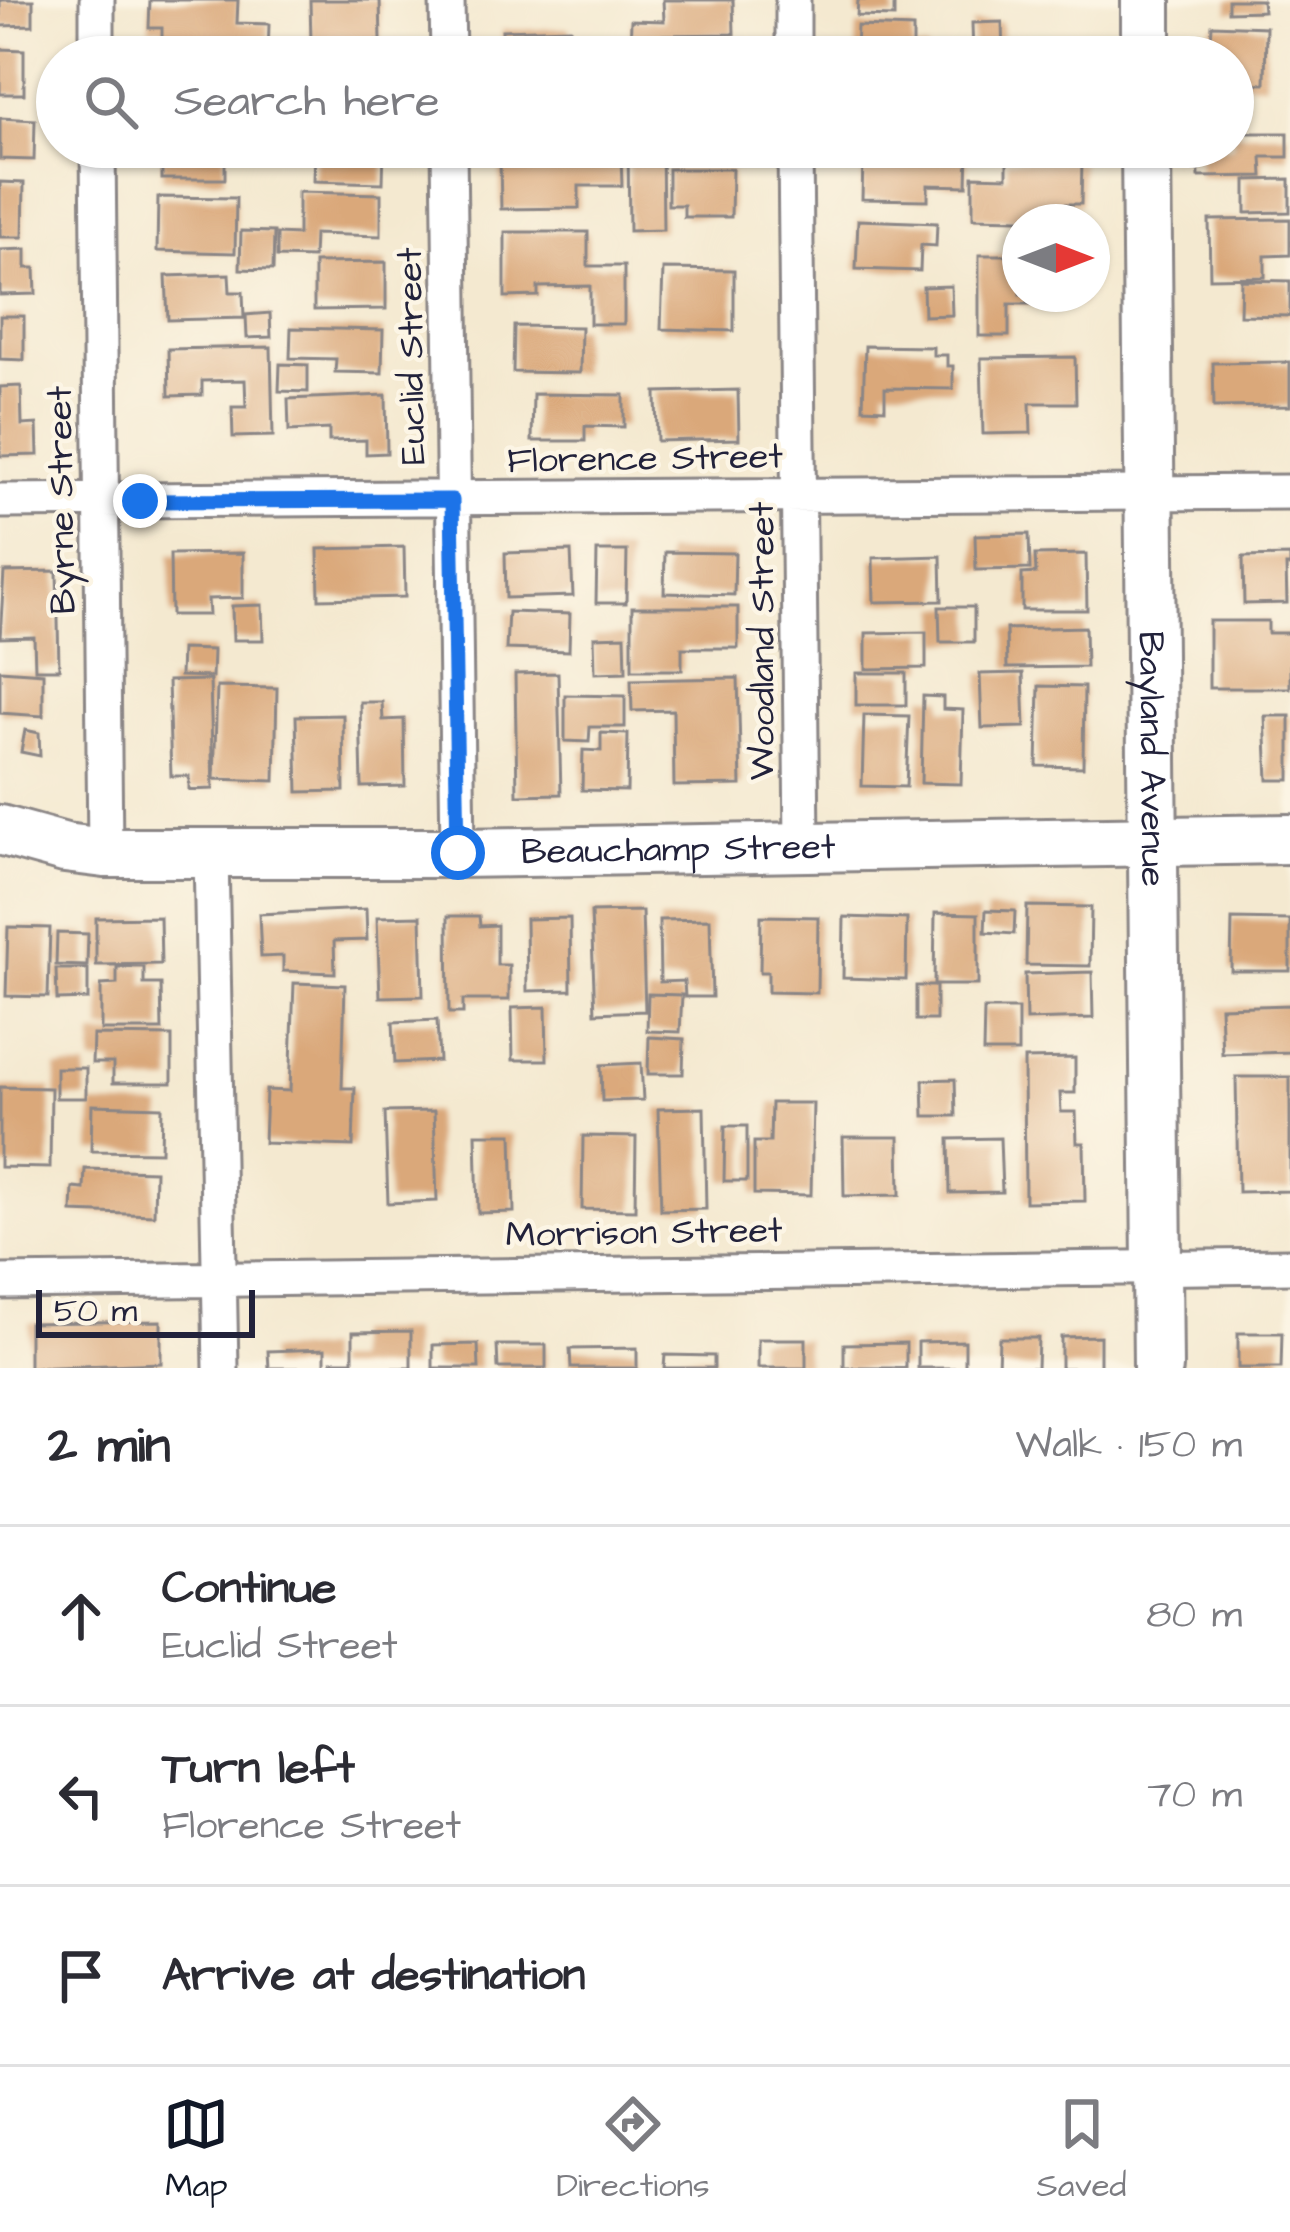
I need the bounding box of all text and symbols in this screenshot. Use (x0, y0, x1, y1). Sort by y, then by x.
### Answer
search box (36, 36, 1254, 168)
icon: search (78, 69, 144, 135)
text: Search here (174, 71, 440, 133)
north arrow (1002, 204, 1110, 312)
street label: Euclid Street (385, 246, 439, 465)
street label: Byrne Street (35, 385, 89, 615)
street label: Florence Street (507, 431, 784, 487)
route end (113, 474, 167, 528)
street label: Woodland Street (737, 501, 788, 780)
street label: Bayland Avenue (1125, 631, 1179, 887)
street label: Beauchamp Street (521, 821, 836, 877)
route start (431, 826, 485, 880)
street label: Morrison Street (505, 1205, 783, 1261)
scale bar (36, 1284, 255, 1337)
text: 50 m (54, 1288, 137, 1334)
text: 2 min (48, 1411, 171, 1482)
text: Walk · 150 m (1016, 1419, 1242, 1473)
text: Continue (162, 1558, 336, 1620)
icon: ahead (48, 1583, 114, 1649)
text: 80 m (1146, 1589, 1242, 1643)
text: Euclid Street (162, 1620, 398, 1674)
text: Turn left (162, 1738, 355, 1800)
icon: left (48, 1763, 114, 1829)
text: 70 m (1147, 1769, 1242, 1823)
text: Florence Street (162, 1800, 461, 1854)
icon: arrive (48, 1943, 114, 2009)
text: Arrive at destination (162, 1945, 585, 2007)
tab: Map (163, 2091, 229, 2209)
tab: Directions (556, 2091, 710, 2209)
tab: Saved (1037, 2091, 1127, 2209)

